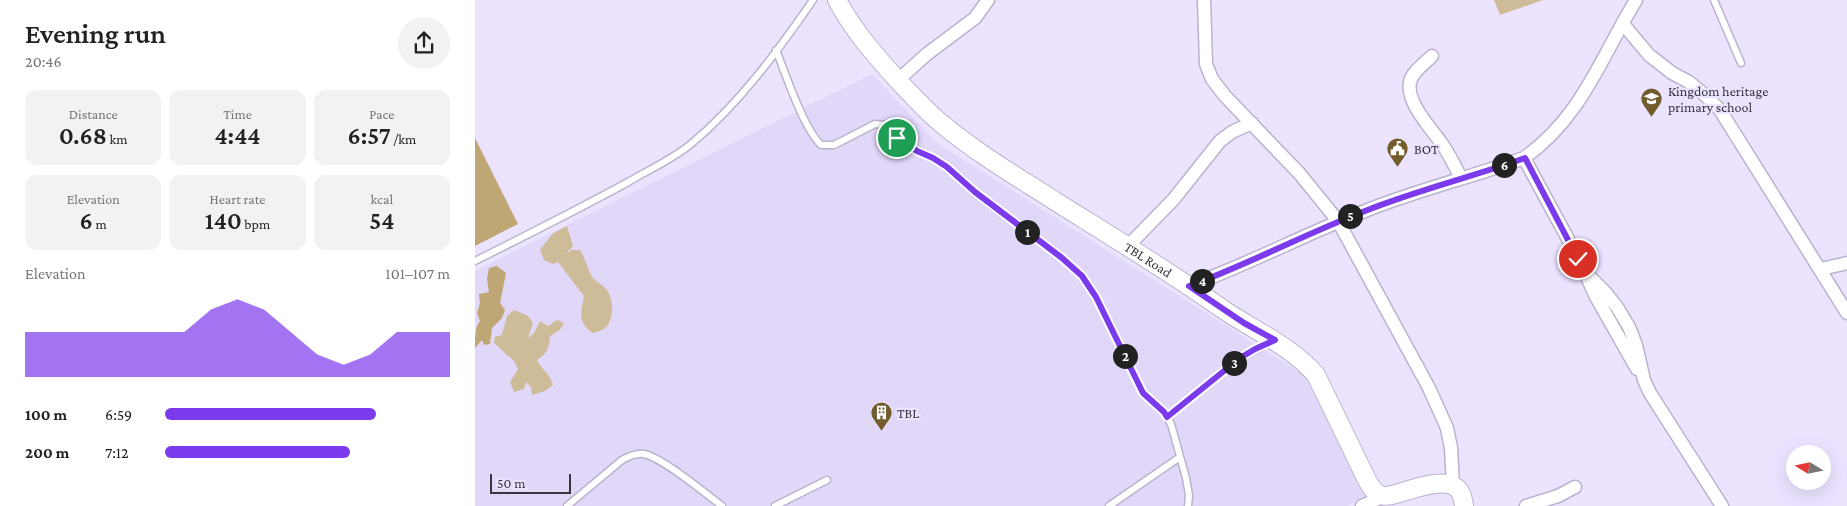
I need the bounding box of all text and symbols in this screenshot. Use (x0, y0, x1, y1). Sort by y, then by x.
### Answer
button: share (398, 17, 450, 69)
text: Evening run (25, 18, 166, 49)
text: 20:46 (25, 53, 62, 70)
place label: Kingdom heritage primary school (1668, 83, 1768, 115)
school or university icon: Kingdom heritage primary school (1640, 87, 1664, 118)
text: Distance (69, 106, 118, 122)
text: Time (223, 106, 252, 122)
text: Pace (369, 106, 394, 122)
pin (876, 117, 918, 159)
text: 0.68 (59, 122, 107, 149)
text: 4:44 (214, 122, 261, 149)
text: 6:57 (347, 122, 391, 149)
icon: arrive (883, 124, 911, 152)
text: km (107, 131, 127, 147)
text: /km (391, 131, 416, 147)
public building icon: BOT (1386, 137, 1410, 168)
place label: BOT (1414, 141, 1439, 157)
pin: 6 (1491, 152, 1517, 178)
text: 6 (1501, 157, 1508, 173)
text: Elevation (67, 191, 120, 207)
text: Heart rate (210, 191, 265, 207)
text: kcal (371, 191, 393, 207)
pin: 5 (1337, 204, 1363, 228)
text: 6 (80, 207, 93, 234)
text: 140 (205, 207, 242, 234)
text: 54 (369, 207, 394, 234)
text: 5 (1347, 208, 1354, 224)
text: m (93, 216, 107, 232)
text: bpm (242, 216, 270, 232)
pin: 1 (1015, 220, 1039, 244)
text: 1 (1025, 224, 1030, 240)
street label: TBL Road (1121, 238, 1175, 281)
pin (1557, 238, 1599, 280)
icon: check (1564, 245, 1592, 273)
text: Elevation (25, 265, 86, 282)
text: 101–107 m (385, 265, 450, 282)
pin: 4 (1189, 268, 1215, 294)
text: 4 (1199, 273, 1206, 289)
pin: 2 (1113, 344, 1137, 368)
text: 2 (1122, 348, 1129, 364)
pin: 3 (1221, 350, 1247, 376)
text: 3 (1231, 355, 1238, 371)
building icon: TBL (869, 401, 893, 432)
place label: TBL (897, 405, 919, 421)
text: 100 m (25, 406, 67, 423)
text: 6:59 (105, 406, 132, 423)
text: 200 m (25, 444, 69, 461)
text: 7:12 (105, 444, 129, 461)
north arrow (1786, 445, 1831, 490)
map controls (1786, 445, 1831, 490)
scale bar (490, 471, 571, 494)
text: 50 m (497, 475, 525, 491)

